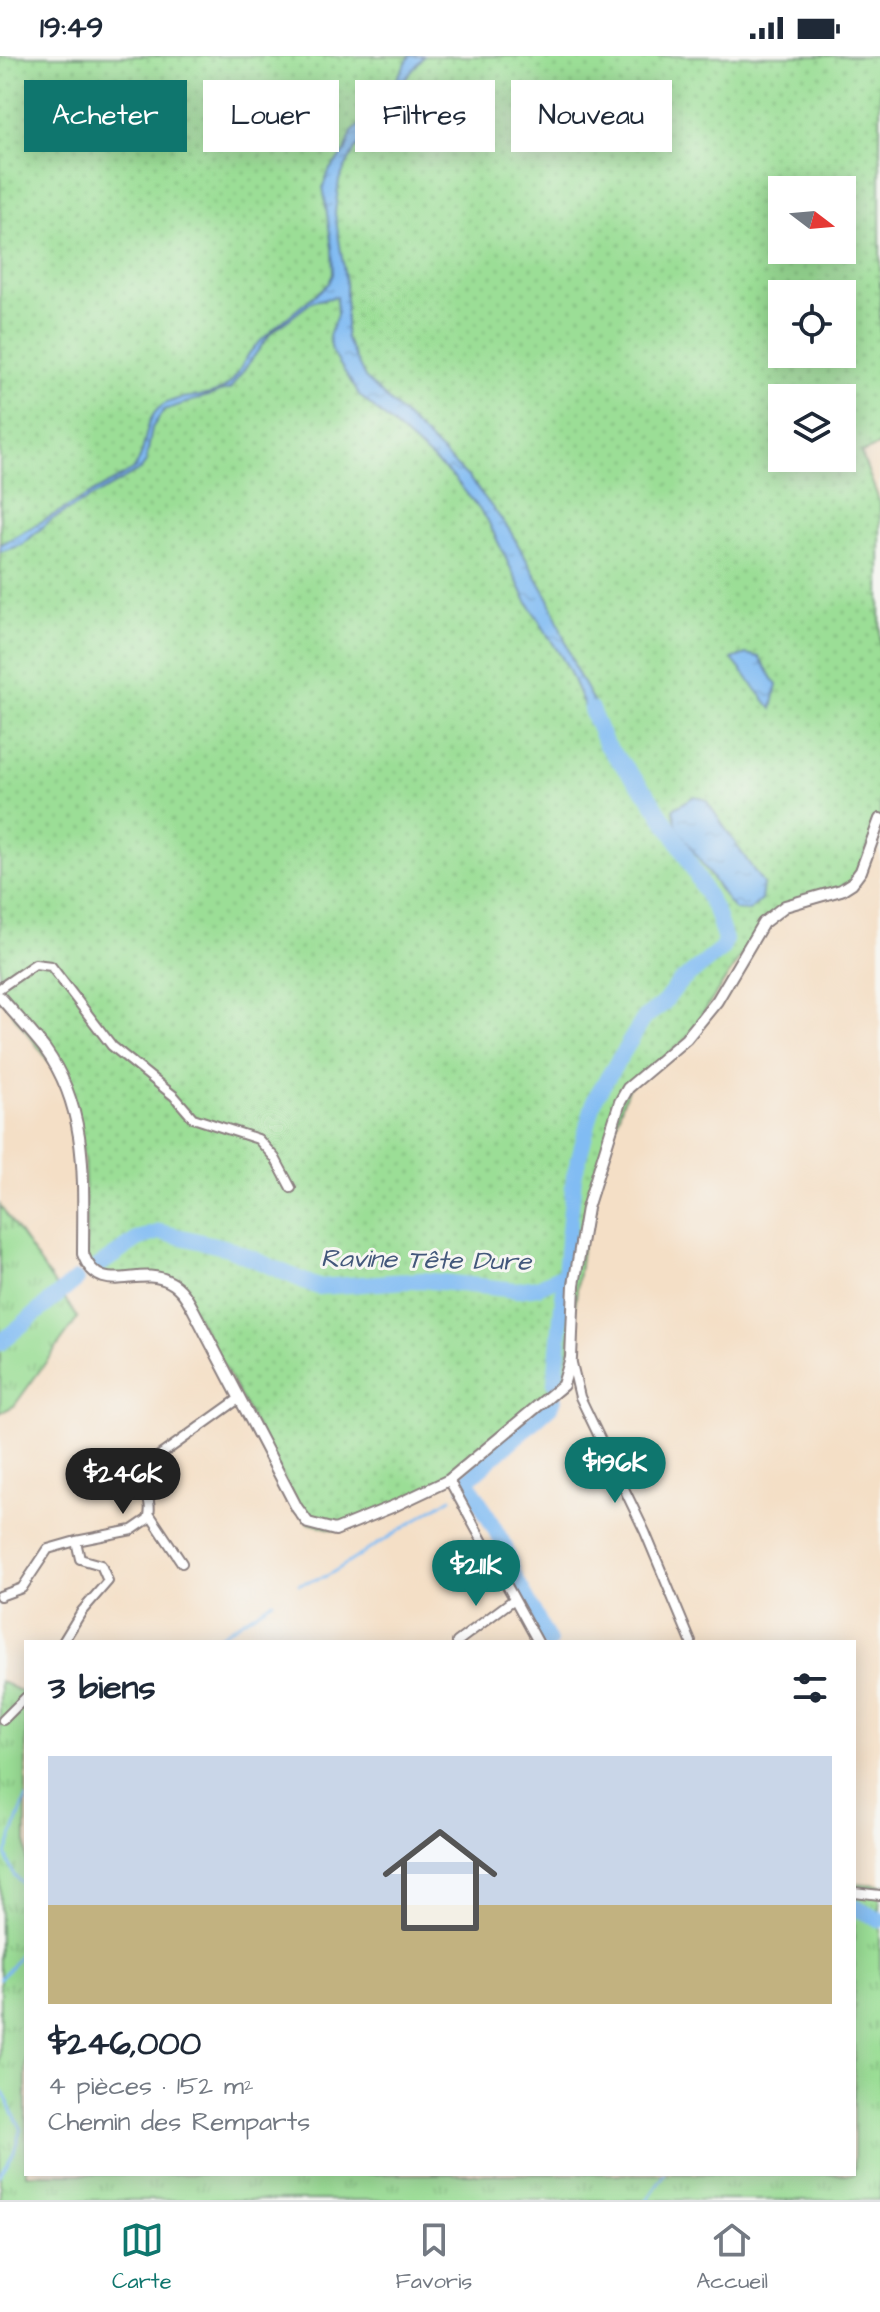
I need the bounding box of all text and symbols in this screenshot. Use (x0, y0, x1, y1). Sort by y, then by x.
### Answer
text: 19:49 (40, 7, 103, 49)
chip: Acheter (24, 80, 187, 152)
chip: Louer (203, 80, 339, 152)
chip: Filtres (355, 80, 495, 152)
chip: Nouveau (511, 80, 672, 152)
north arrow (768, 176, 856, 264)
map controls (768, 176, 856, 472)
button: locate (768, 280, 856, 368)
button: layers (768, 384, 856, 472)
water label: Ravine Tête Dure (321, 1240, 533, 1280)
pin: $196K (559, 1437, 671, 1505)
text: $196K (583, 1445, 647, 1481)
pin: $246K (67, 1448, 179, 1516)
text: $246K (83, 1456, 163, 1492)
pin: $211K (420, 1540, 532, 1608)
text: $211K (450, 1548, 502, 1584)
text: 3 biens (48, 1664, 156, 1712)
icon: filters (788, 1666, 832, 1710)
icon: home (368, 1808, 512, 1952)
text: $246,000 (48, 2020, 201, 2068)
text: 4 pièces · 152 m² (48, 2068, 254, 2104)
text: Chemin des Remparts (48, 2104, 310, 2140)
tab: Carte (112, 2218, 172, 2297)
tab: Favoris (396, 2218, 472, 2297)
tab: Accueil (696, 2218, 768, 2297)

